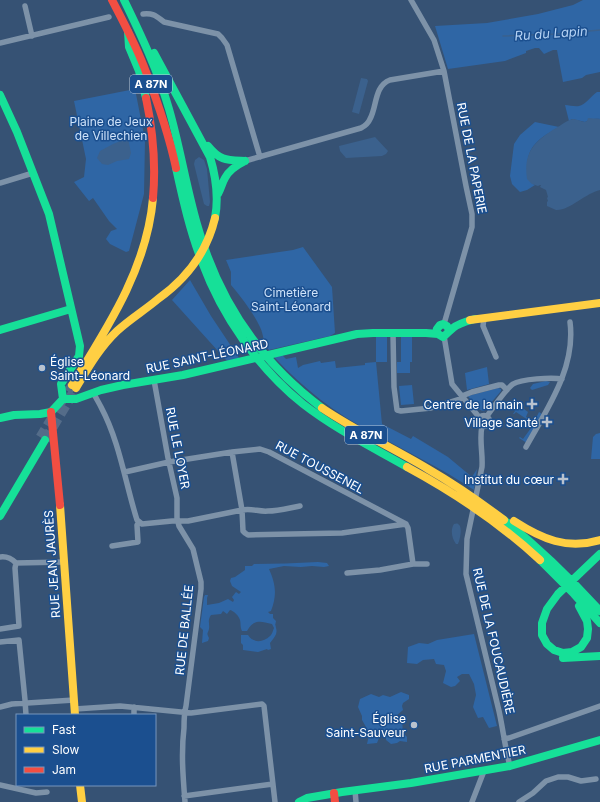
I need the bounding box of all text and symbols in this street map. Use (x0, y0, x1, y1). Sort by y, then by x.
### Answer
water label: Ru du Lapin (514, 22, 588, 44)
road number: A 87N (130, 75, 172, 93)
street label: RUE DE LA PAPERIE (454, 101, 490, 215)
park label: Plaine de Jeux de Villechien (70, 114, 153, 143)
park label: Cimetière Saint-Léonard (251, 285, 331, 314)
street label: RUE SAINT-LÉONARD (144, 336, 270, 376)
place label: Église Saint-Léonard (50, 354, 130, 383)
marker: Église Saint-Léonard (37, 363, 47, 373)
place label: Centre de la main (424, 397, 523, 412)
marker: Centre de la main (526, 398, 538, 410)
street label: RUE LE LOYER (163, 406, 193, 490)
place label: Village Santé (464, 415, 538, 430)
marker: Village Santé (541, 416, 553, 428)
road number: A 87N (345, 426, 387, 444)
street label: RUE TOUSSENEL (273, 437, 367, 497)
place label: Institut du cœur (464, 472, 554, 487)
marker: Institut du cœur (557, 473, 569, 485)
street label: RUE JEAN JAURÈS (41, 509, 63, 619)
street label: RUE DE LA FOUCAUDIÈRE (470, 566, 518, 716)
street label: RUE DE BALLÉE (172, 584, 196, 676)
place label: Église Saint-Sauveur (326, 711, 406, 740)
legend (16, 714, 156, 786)
marker: Église Saint-Sauveur (409, 720, 419, 730)
text: Fast (52, 722, 76, 737)
text: Slow (52, 742, 80, 757)
street label: RUE PARMENTIER (423, 742, 527, 776)
text: Jam (52, 762, 76, 777)

